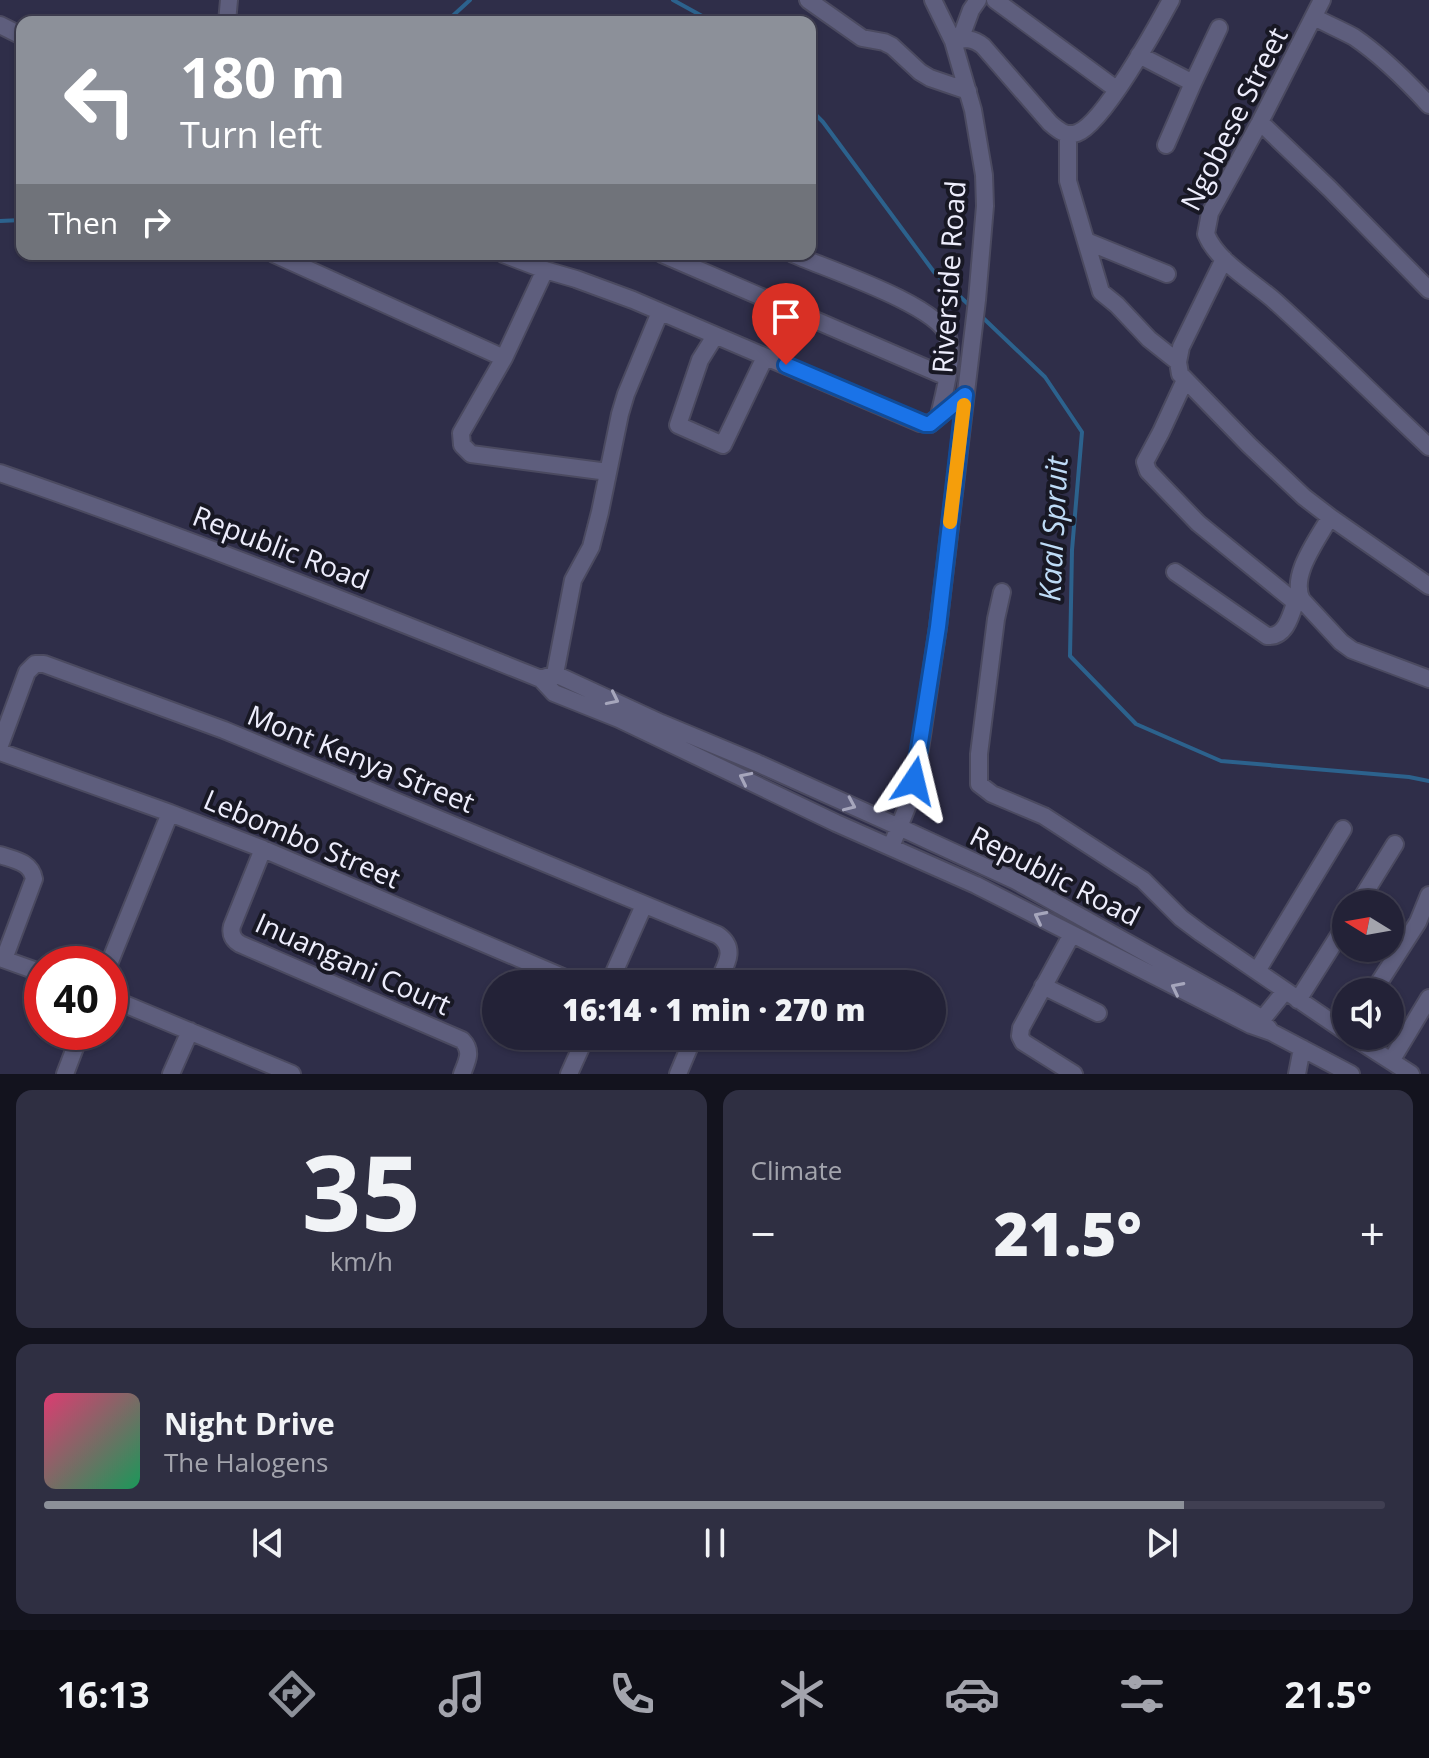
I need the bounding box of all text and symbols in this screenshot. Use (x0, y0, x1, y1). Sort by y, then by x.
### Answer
street label: Ngobese Street (1171, 21, 1296, 217)
text: 180 m (180, 38, 346, 114)
icon: left (48, 48, 152, 152)
text: Turn left (180, 110, 322, 159)
street label: Riverside Road (922, 179, 974, 374)
icon: right (134, 200, 178, 244)
text: Then (48, 202, 118, 243)
pin (752, 283, 820, 365)
icon: arrive (764, 295, 808, 339)
water label: Kaal Spruit (1028, 454, 1077, 602)
street label: Republic Road (188, 496, 375, 598)
one-way arrow (605, 689, 619, 705)
street label: Mont Kenya Street (242, 695, 480, 821)
position arrow (872, 739, 956, 823)
one-way arrow (738, 772, 753, 788)
street label: Lebombo Street (198, 780, 406, 897)
one-way arrow (842, 795, 857, 811)
street label: Republic Road (964, 816, 1147, 934)
north arrow (1332, 890, 1404, 962)
map controls (1332, 890, 1404, 1050)
street label: Inuangani Court (250, 903, 457, 1023)
one-way arrow (1033, 911, 1048, 926)
speed limit sign: 40 (24, 946, 128, 1050)
button: sound (1332, 978, 1404, 1050)
one-way arrow (1170, 982, 1185, 997)
text: 16:14 · 1 min · 270 m (562, 989, 866, 1030)
text: 35 (302, 1120, 421, 1261)
text: Climate (751, 1152, 842, 1188)
text: 21.5° (994, 1192, 1142, 1274)
text: − (751, 1203, 776, 1263)
text: + (1360, 1203, 1385, 1263)
text: km/h (330, 1243, 393, 1279)
text: Night Drive (164, 1403, 335, 1444)
text: The Halogens (164, 1444, 329, 1480)
icon: previous (246, 1521, 290, 1565)
icon: pause (693, 1521, 737, 1565)
icon: next (1140, 1521, 1184, 1565)
icon: directions (264, 1666, 320, 1722)
icon: music (434, 1666, 490, 1722)
icon: phone (604, 1666, 660, 1722)
icon: climate (774, 1666, 830, 1722)
icon: car (944, 1666, 1000, 1722)
icon: filters (1114, 1666, 1170, 1722)
text: 16:13 (57, 1670, 150, 1719)
text: 21.5° (1284, 1670, 1372, 1719)

